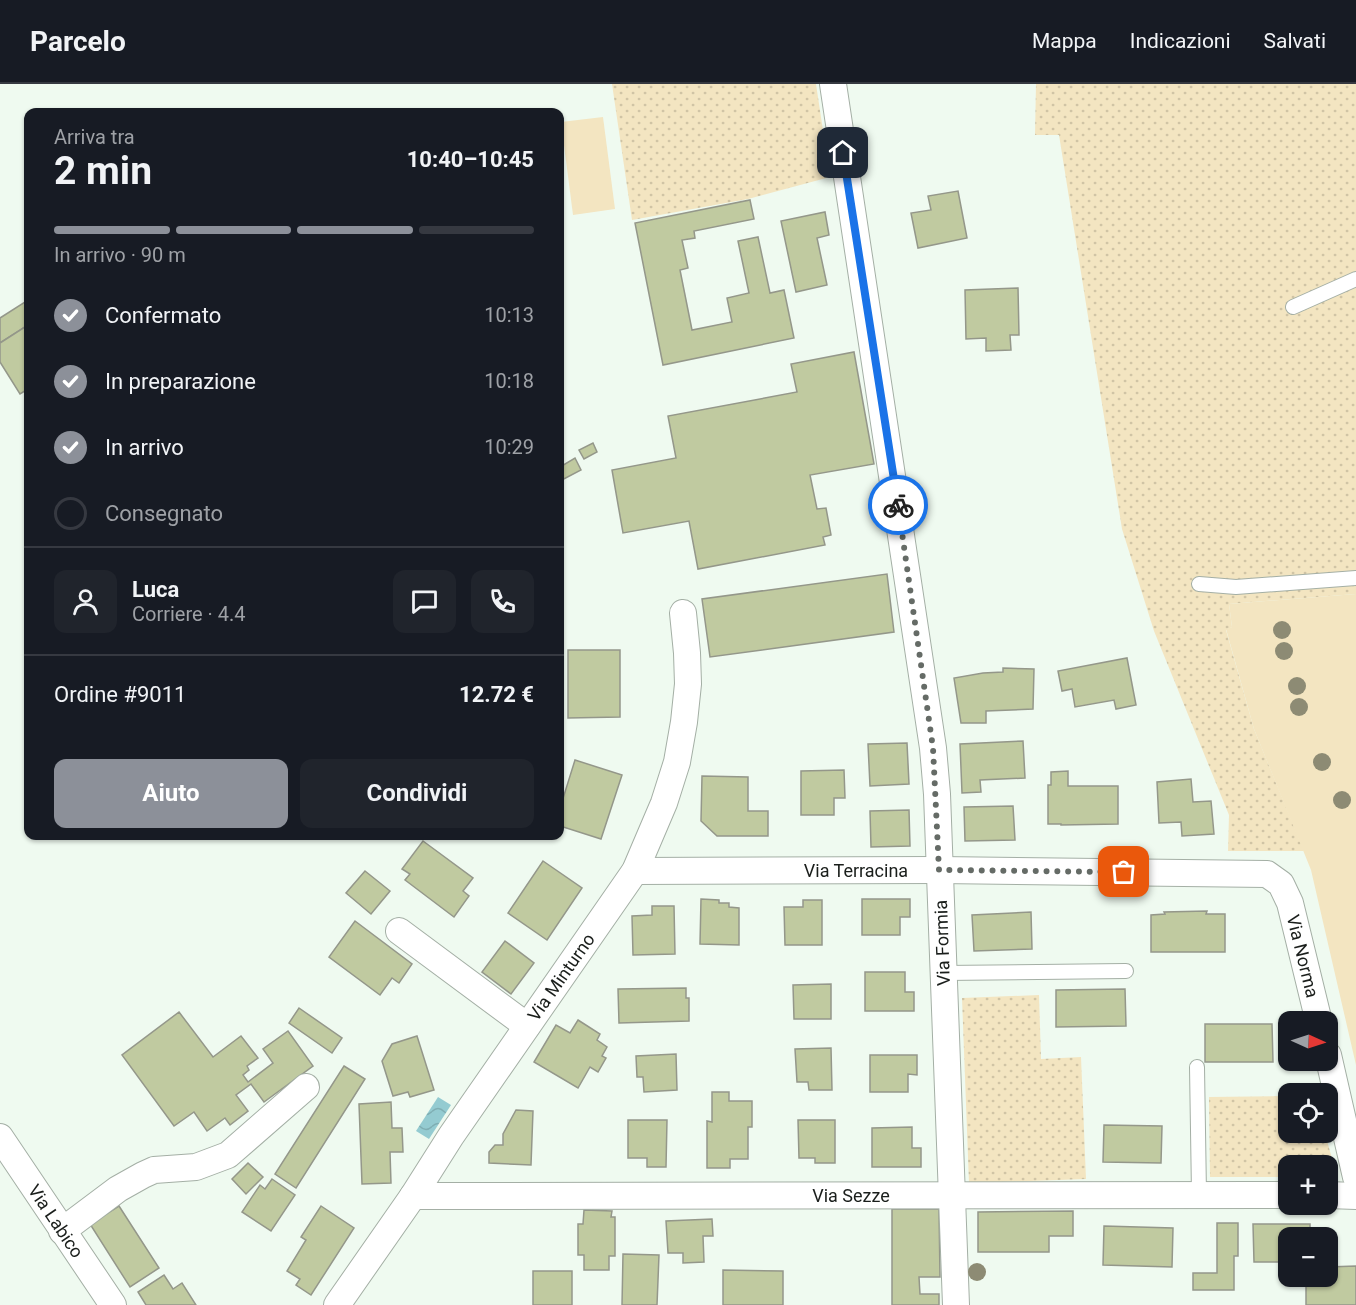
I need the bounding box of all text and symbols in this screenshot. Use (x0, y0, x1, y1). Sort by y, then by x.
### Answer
text: Parcelo (30, 25, 126, 58)
text: Mappa (1032, 29, 1097, 53)
text: Indicazioni (1130, 29, 1231, 53)
text: Salvati (1264, 29, 1326, 53)
text: Arriva tra (54, 125, 135, 149)
pin (817, 127, 868, 178)
icon: home (826, 136, 859, 169)
text: 10:40–10:45 (407, 147, 534, 172)
text: 2 min (54, 148, 152, 194)
text: In arrivo · 90 m (54, 243, 186, 267)
icon: check (54, 299, 87, 332)
text: Confermato (105, 303, 221, 328)
text: 10:13 (484, 303, 534, 327)
icon: check (54, 365, 87, 398)
text: In preparazione (105, 369, 256, 394)
text: 10:18 (484, 369, 534, 393)
icon: check (54, 431, 87, 464)
text: In arrivo (105, 435, 184, 460)
text: 10:29 (484, 435, 534, 459)
courier (868, 475, 928, 535)
icon: bike (882, 489, 915, 522)
text: Consegnato (105, 501, 223, 526)
button: person (54, 570, 117, 633)
button: chat (393, 570, 456, 633)
button: phone (471, 570, 534, 633)
text: Luca (132, 577, 179, 602)
text: Corriere · 4.4 (132, 602, 246, 626)
text: Ordine #9011 (54, 682, 186, 707)
text: 12.72 € (459, 682, 534, 707)
button: Aiuto (54, 759, 288, 828)
button: Condividi (300, 759, 534, 828)
pin (1098, 846, 1149, 897)
icon: bag (1107, 855, 1140, 888)
street label: Via Terracina (804, 860, 908, 881)
street label: Via Formia (930, 900, 954, 986)
street label: Via Norma (1283, 912, 1323, 1000)
street label: Via Minturno (523, 929, 599, 1025)
north arrow (1278, 1011, 1338, 1071)
map controls (1278, 1011, 1338, 1287)
button: locate (1278, 1083, 1338, 1143)
button: + (1278, 1155, 1338, 1215)
street label: Via Labico (24, 1180, 88, 1262)
street label: Via Sezze (812, 1185, 890, 1206)
button: − (1278, 1227, 1338, 1287)

